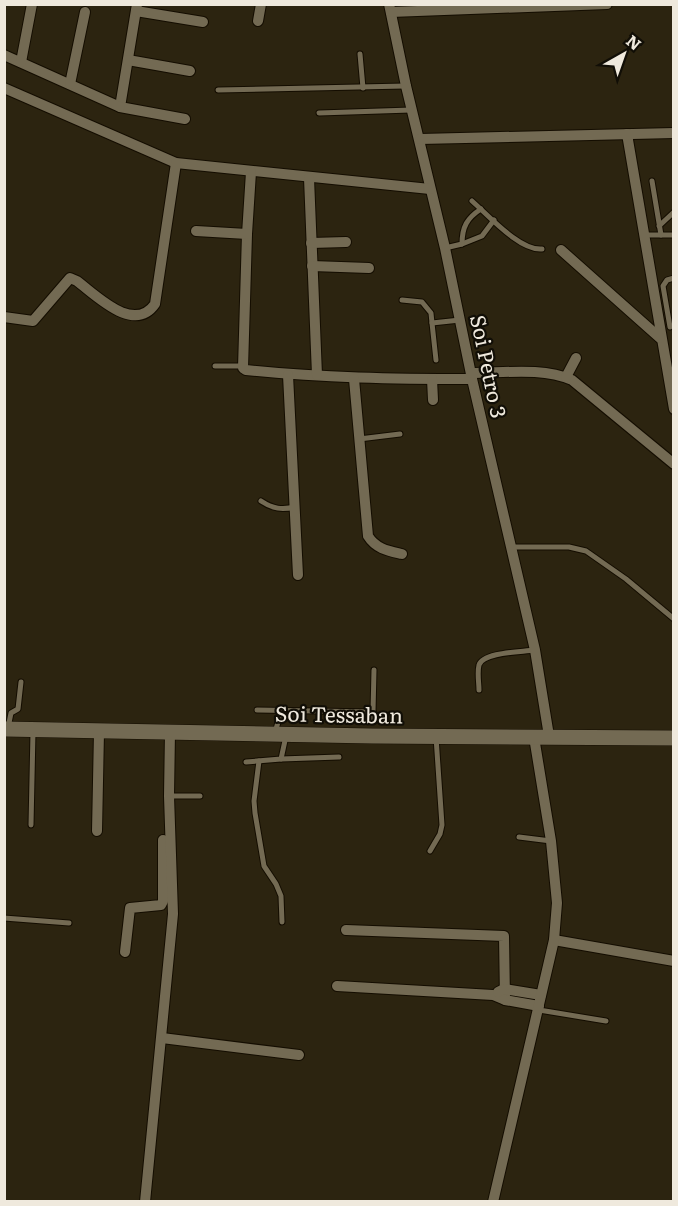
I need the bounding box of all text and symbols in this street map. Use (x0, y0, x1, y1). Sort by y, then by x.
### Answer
north arrow (594, 24, 654, 84)
text: N (621, 28, 647, 55)
street label: Soi Petro 3 (464, 311, 516, 421)
street label: Soi Tessaban (275, 696, 403, 730)

